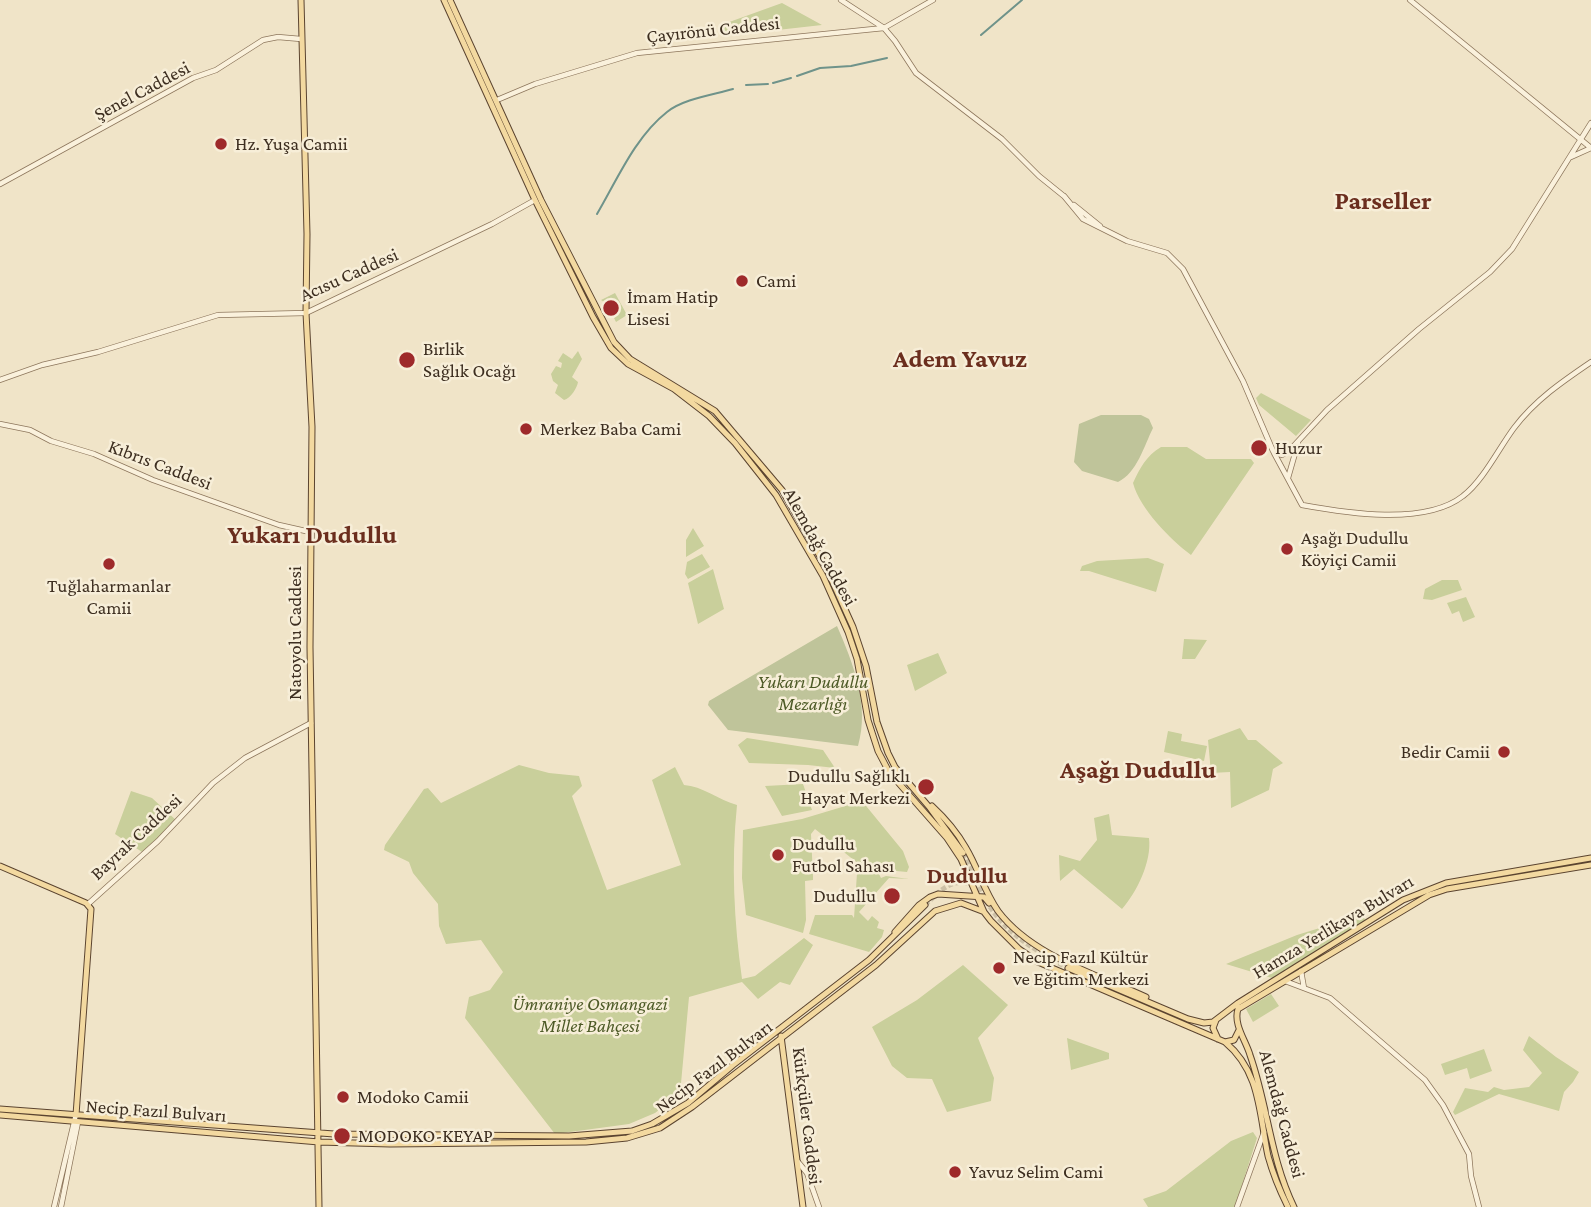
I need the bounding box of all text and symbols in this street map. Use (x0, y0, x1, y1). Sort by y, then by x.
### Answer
street label: Çayırönü Caddesi (645, 12, 781, 48)
street label: Şenel Caddesi (90, 56, 194, 126)
place label: Hz. Yuşa Camii (235, 133, 348, 155)
marker: Hz. Yuşa Camii (213, 136, 229, 152)
district label: Parseller (1334, 185, 1432, 217)
street label: Acısu Caddesi (296, 243, 402, 307)
place label: Cami (756, 270, 796, 292)
marker: Cami (734, 273, 750, 289)
place label: İmam Hatip Lisesi (627, 286, 718, 330)
marker: İmam Hatip Lisesi (601, 298, 621, 318)
place label: Birlik Sağlık Ocağı (423, 338, 516, 382)
district label: Adem Yavuz (893, 343, 1027, 375)
marker: Birlik Sağlık Ocağı (397, 350, 417, 370)
place label: Merkez Baba Cami (540, 418, 681, 440)
marker: Merkez Baba Cami (518, 421, 534, 437)
street label: Kıbrıs Caddesi (105, 435, 215, 495)
place label: Huzur (1275, 437, 1322, 459)
marker: Huzur (1249, 438, 1269, 458)
street label: Alemdağ Caddesi (778, 484, 862, 610)
district label: Yukarı Dudullu (227, 519, 397, 551)
place label: Aşağı Dudullu Köyiçi Camii (1301, 527, 1409, 571)
marker: Aşağı Dudullu Köyiçi Camii (1279, 541, 1295, 557)
marker: Tuğlaharmanlar Camii (101, 556, 117, 572)
street label: Natoyolu Caddesi (284, 566, 306, 700)
place label: Tuğlaharmanlar Camii (47, 575, 171, 619)
park label: Yukarı Dudullu Mezarlığı (758, 671, 868, 715)
place label: Bedir Camii (1401, 741, 1490, 763)
marker: Bedir Camii (1496, 744, 1512, 760)
district label: Aşağı Dudullu (1060, 754, 1216, 786)
place label: Dudullu Sağlıklı Hayat Merkezi (788, 765, 910, 809)
marker: Dudullu Sağlıklı Hayat Merkezi (916, 777, 936, 797)
street label: Bayrak Caddesi (86, 789, 186, 885)
place label: Dudullu Futbol Sahası (792, 833, 894, 877)
marker: Dudullu Futbol Sahası (770, 847, 786, 863)
district label: Dudullu (927, 862, 1007, 890)
street label: Hamza Yerlikaya Bulvarı (1248, 870, 1418, 984)
place label: Dudullu (813, 885, 876, 907)
marker: Dudullu (882, 886, 902, 906)
place label: Necip Fazıl Kültür ve Eğitim Merkezi (1013, 946, 1149, 990)
marker: Necip Fazıl Kültür ve Eğitim Merkezi (991, 960, 1007, 976)
park label: Ümraniye Osmangazi Millet Bahçesi (512, 993, 668, 1037)
street label: Necip Fazıl Bulvarı (651, 1015, 777, 1119)
street label: Kürkçüler Caddesi (787, 1046, 827, 1186)
street label: Alemdağ Caddesi (1254, 1047, 1310, 1181)
place label: Modoko Camii (357, 1086, 469, 1108)
marker: Modoko Camii (335, 1089, 351, 1105)
street label: Necip Fazıl Bulvarı (85, 1095, 227, 1127)
place label: MODOKO-KEYAP (358, 1125, 493, 1147)
marker: MODOKO-KEYAP (332, 1126, 352, 1146)
place label: Yavuz Selim Cami (969, 1161, 1103, 1183)
marker: Yavuz Selim Cami (947, 1164, 963, 1180)

